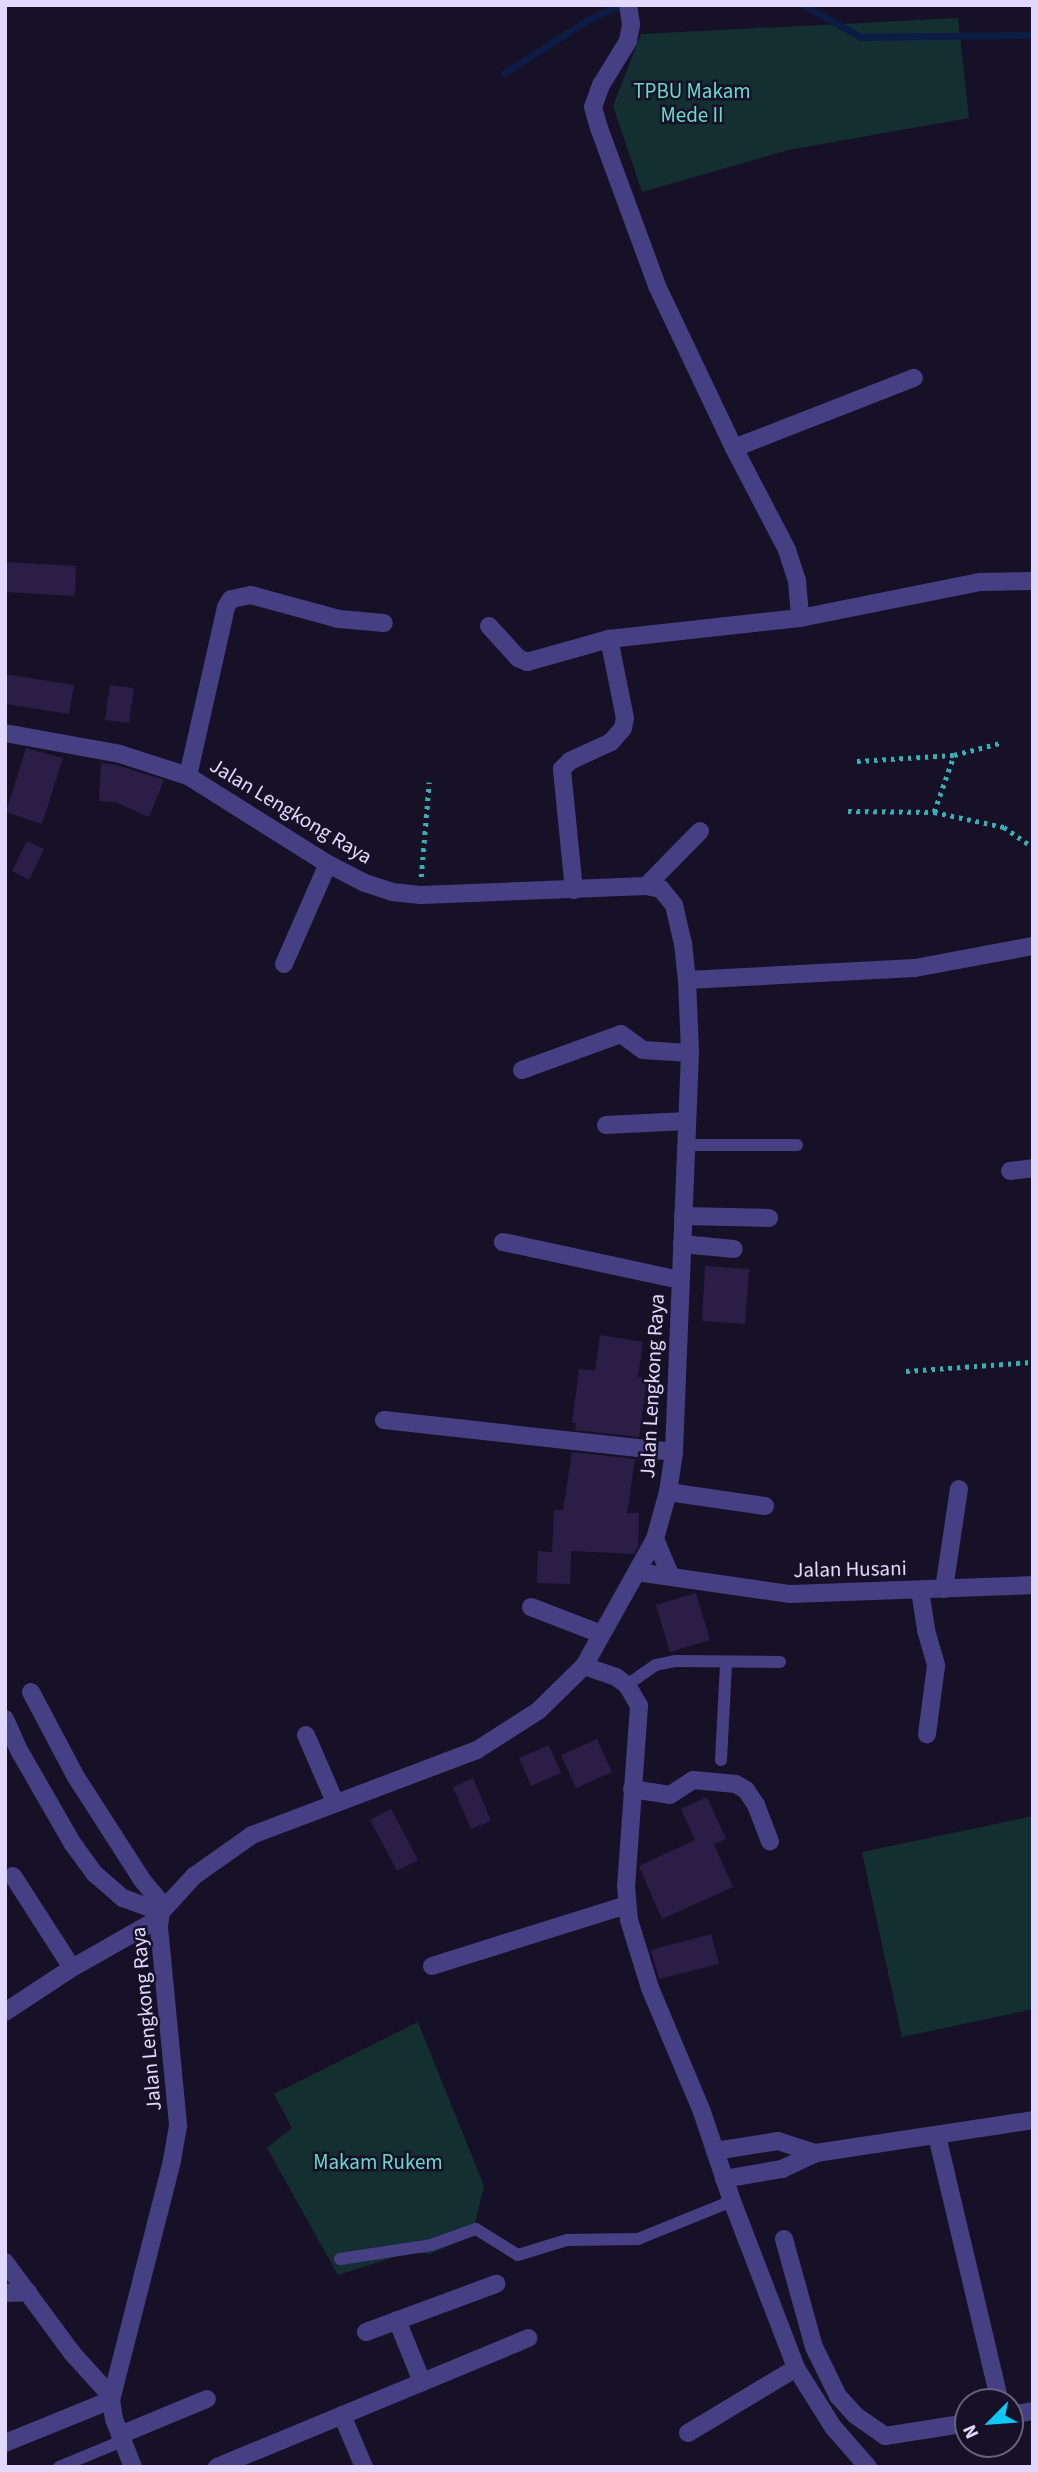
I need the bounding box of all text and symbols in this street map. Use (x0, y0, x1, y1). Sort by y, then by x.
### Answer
park label: TPBU Makam Mede II (633, 78, 751, 128)
street label: Jalan Lengkong Raya (205, 753, 377, 869)
street label: Jalan Lengkong Raya (635, 1293, 669, 1479)
street label: Jalan Husani (793, 1555, 907, 1583)
street label: Jalan Lengkong Raya (125, 1926, 167, 2112)
park label: Makam Rukem (313, 2149, 443, 2175)
north arrow (954, 2388, 1024, 2458)
text: N (956, 2420, 986, 2443)

